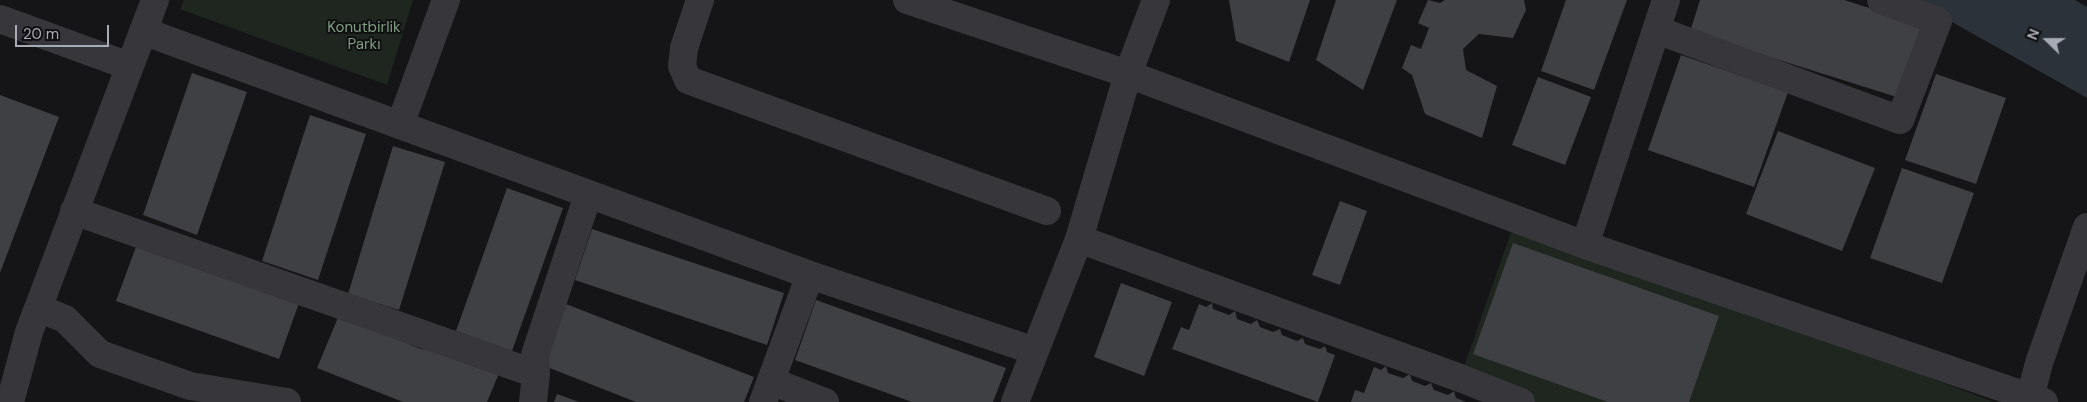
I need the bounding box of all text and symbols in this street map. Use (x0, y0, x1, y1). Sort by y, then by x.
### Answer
scale bar (18, 15, 111, 47)
north arrow (2022, 15, 2072, 65)
park label: Konutbirlik Parkı (327, 19, 401, 54)
text: 20 m (23, 24, 59, 44)
text: N (2023, 26, 2043, 42)

